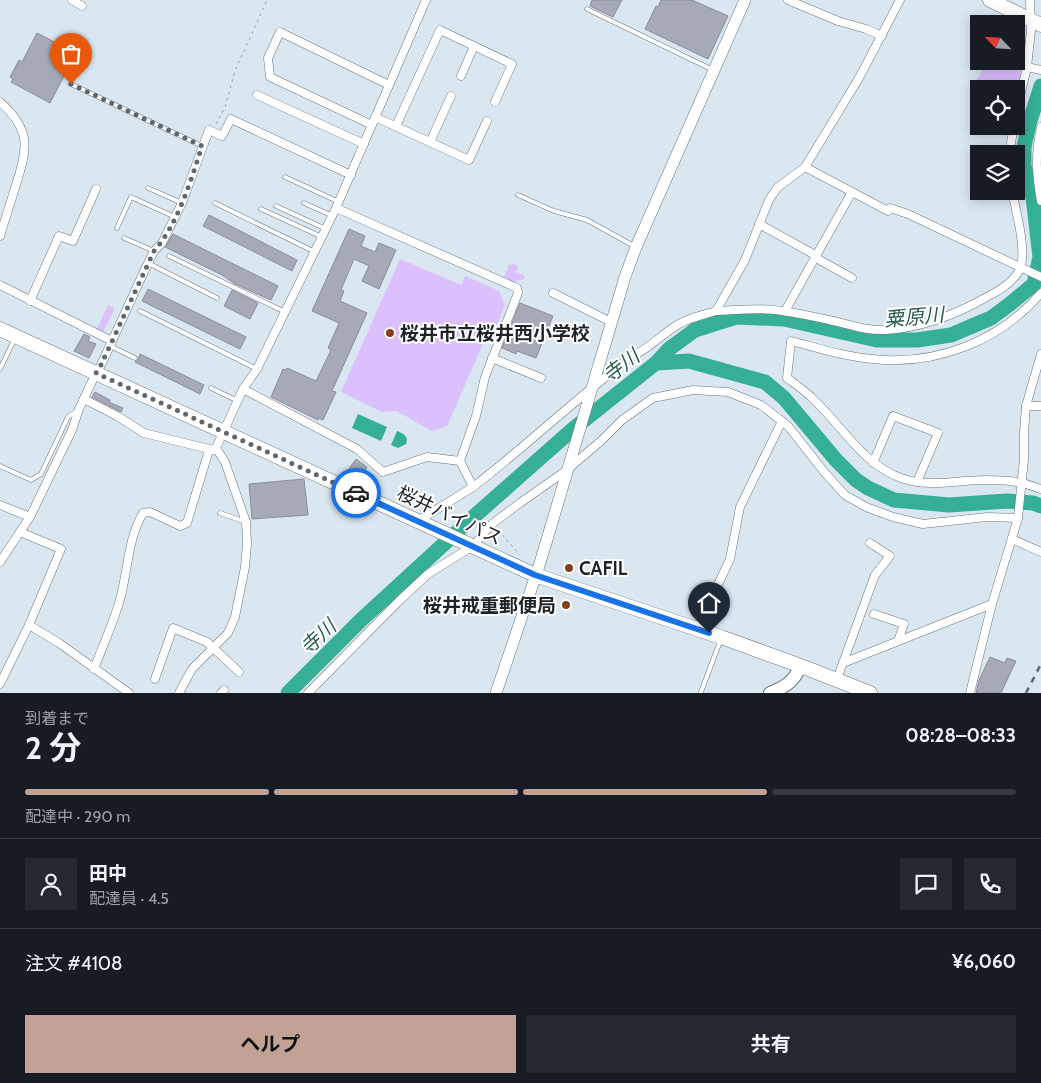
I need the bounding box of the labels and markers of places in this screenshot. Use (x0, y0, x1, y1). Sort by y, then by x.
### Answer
pin (50, 33, 92, 84)
place label: 桜井市立桜井西小学校 (400, 322, 590, 345)
marker: 桜井市立桜井西小学校 (384, 327, 396, 339)
place label: CAFIL (579, 557, 628, 580)
marker: CAFIL (563, 562, 575, 574)
pin (688, 582, 730, 633)
place label: 桜井戒重郵便局 (423, 594, 556, 617)
marker: 桜井戒重郵便局 (560, 599, 572, 611)

